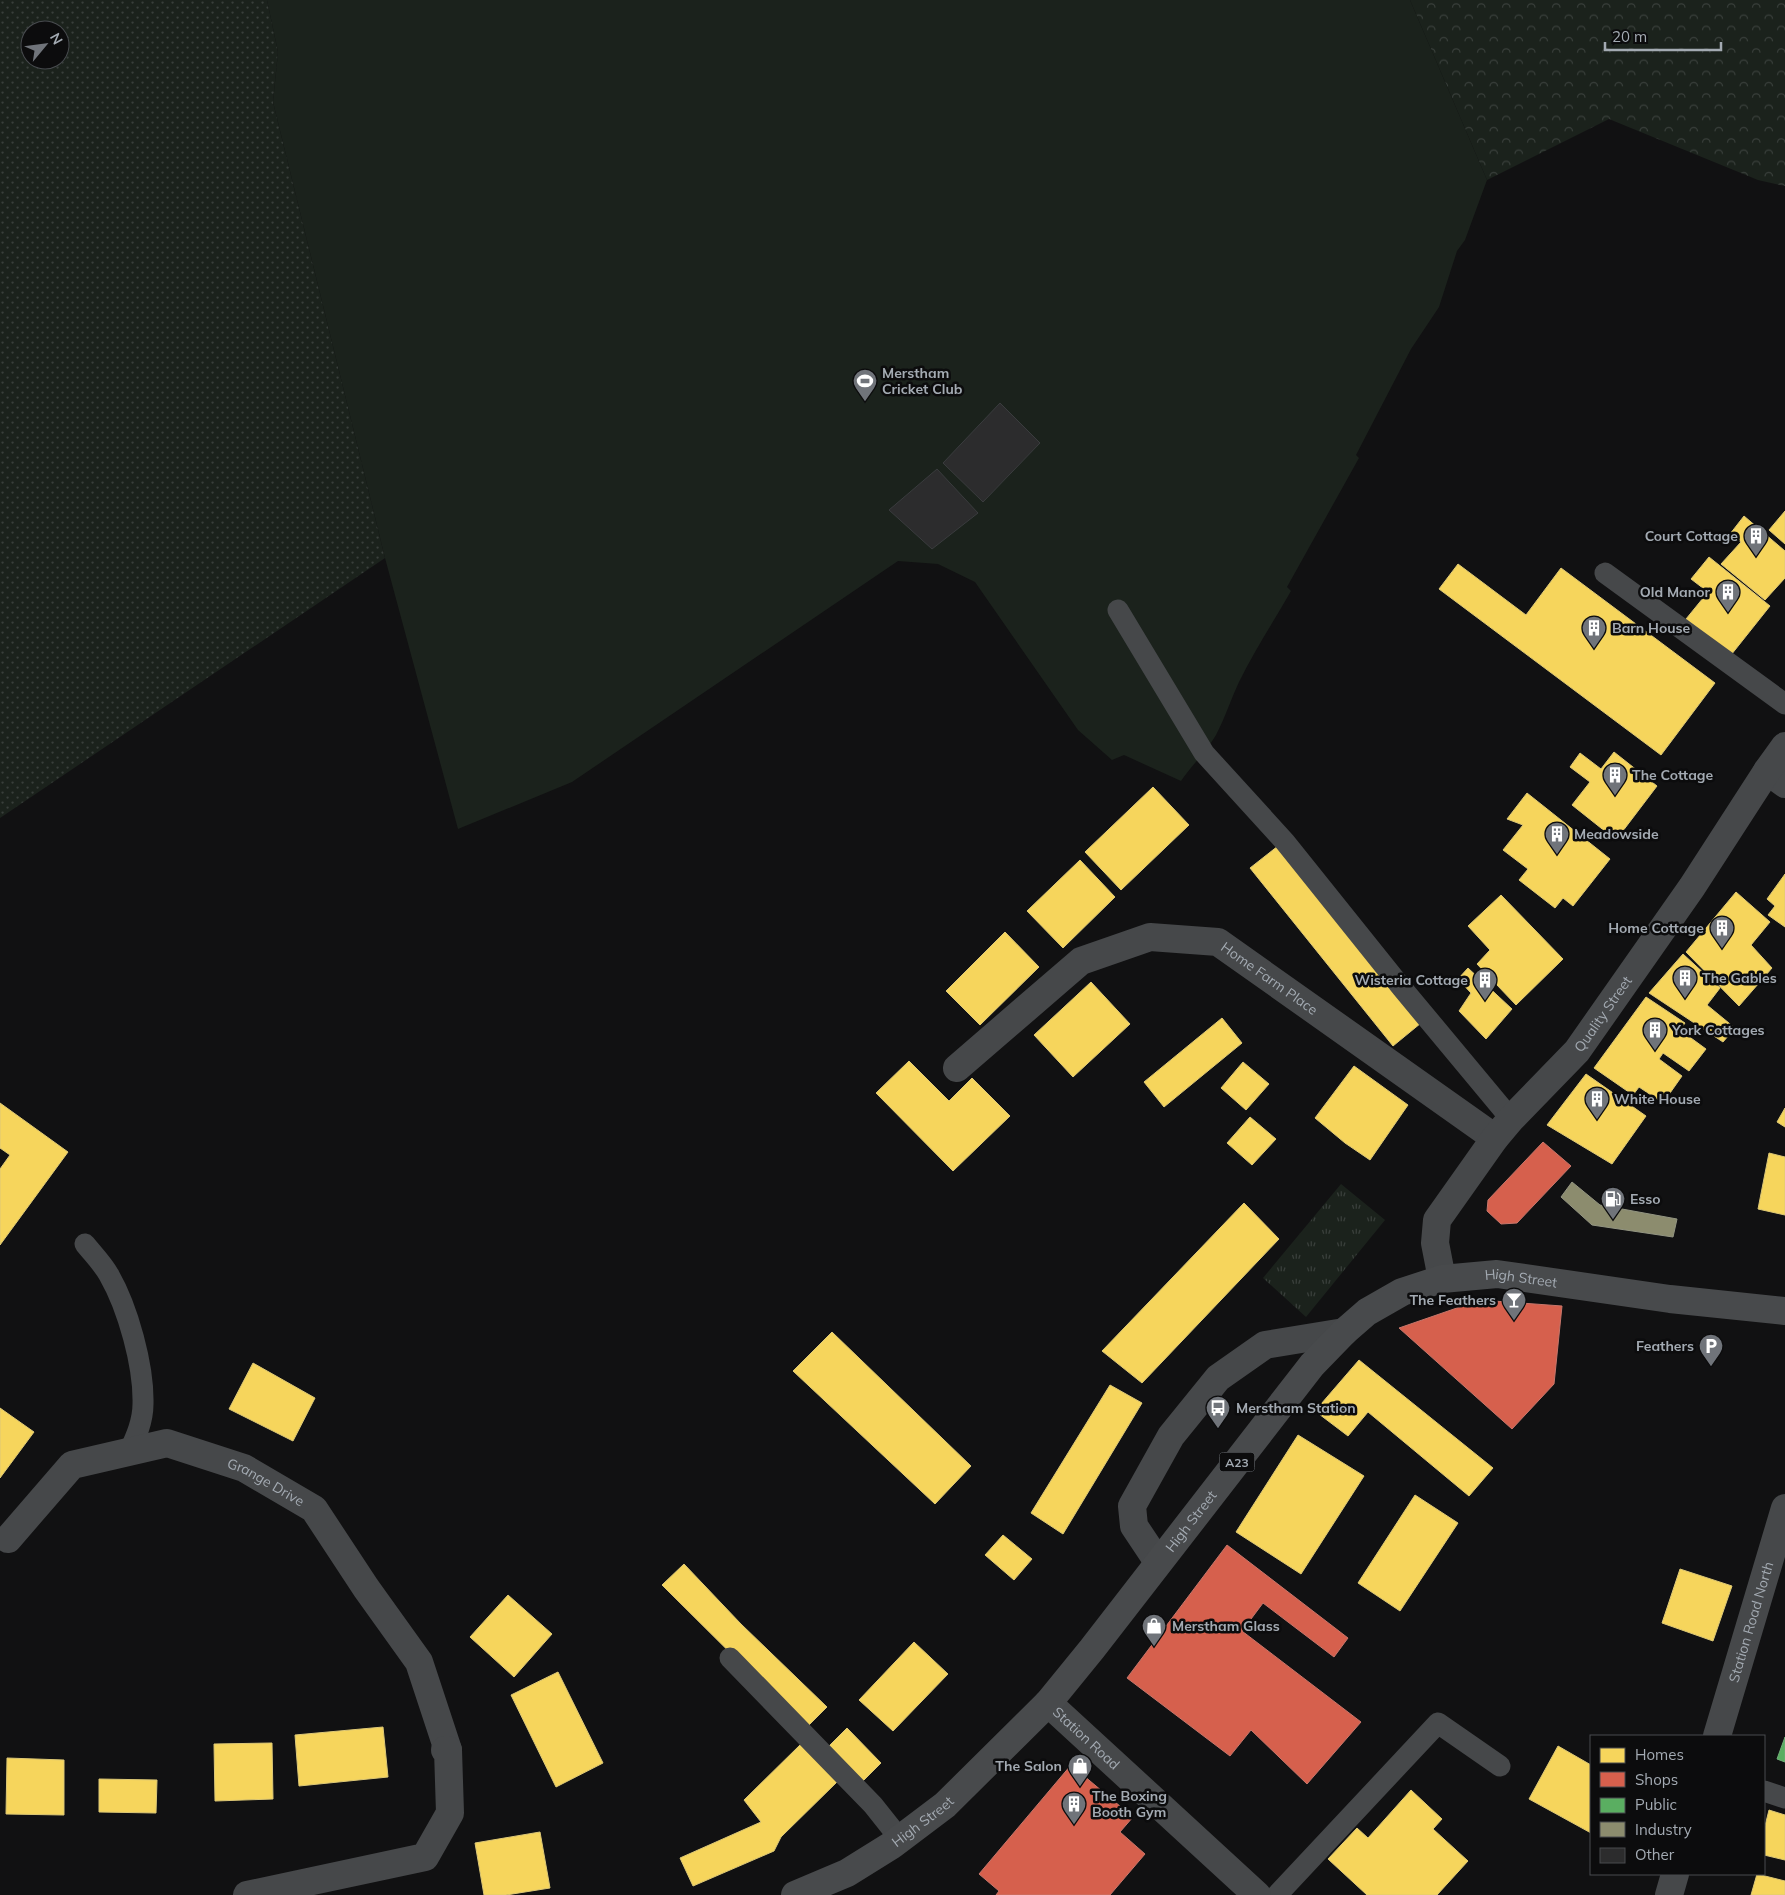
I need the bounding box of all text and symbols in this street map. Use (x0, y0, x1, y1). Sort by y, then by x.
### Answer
north arrow (20, 20, 70, 70)
scale bar (1605, 20, 1721, 52)
text: 20 m (1612, 27, 1647, 46)
text: N (46, 30, 67, 48)
place label: Merstham Cricket Club (882, 364, 963, 398)
sports icon: Merstham Cricket Club (852, 368, 878, 402)
building icon: Court Cottage (1743, 523, 1769, 557)
place label: Court Cottage (1645, 527, 1738, 545)
building icon: Old Manor (1715, 579, 1741, 613)
place label: Old Manor (1640, 583, 1710, 601)
building icon: Barn House (1581, 615, 1607, 649)
place label: Barn House (1612, 619, 1691, 637)
building icon: The Cottage (1602, 762, 1628, 796)
place label: The Cottage (1632, 766, 1714, 784)
building icon: Meadowside (1544, 821, 1570, 855)
place label: Meadowside (1574, 825, 1659, 843)
building icon: Home Cottage (1709, 915, 1735, 949)
place label: Home Cottage (1608, 919, 1704, 937)
street label: Home Farm Place (1217, 938, 1321, 1019)
building icon: The Gables (1672, 965, 1698, 999)
building icon: Wisteria Cottage (1472, 967, 1498, 1001)
place label: The Gables (1702, 969, 1777, 987)
place label: Wisteria Cottage (1355, 971, 1468, 989)
street label: Quality Street (1570, 972, 1636, 1056)
building icon: York Cottages (1642, 1017, 1668, 1051)
place label: York Cottages (1671, 1021, 1765, 1039)
building icon: White House (1584, 1086, 1610, 1120)
place label: White House (1614, 1090, 1701, 1108)
fuel station icon: Esso (1600, 1186, 1626, 1220)
place label: Esso (1630, 1190, 1661, 1208)
street label: High Street (1484, 1265, 1559, 1292)
bar icon: The Feathers (1501, 1287, 1527, 1321)
place label: The Feathers (1409, 1291, 1496, 1309)
parking icon: Feathers (1698, 1333, 1724, 1367)
place label: Feathers (1636, 1337, 1694, 1355)
bus stop icon: Merstham Station (1205, 1395, 1231, 1429)
place label: Merstham Station (1236, 1399, 1356, 1417)
road number: A23 (1220, 1452, 1254, 1471)
street label: Grange Drive (225, 1454, 308, 1510)
street label: High Street (1161, 1487, 1220, 1556)
street label: Station Road North (1724, 1559, 1778, 1685)
shop icon: Merstham Glass (1141, 1613, 1167, 1647)
place label: Merstham Glass (1172, 1617, 1280, 1635)
street label: Station Road (1049, 1703, 1123, 1773)
legend (1590, 1735, 1765, 1875)
text: Homes (1635, 1745, 1684, 1764)
shop icon: The Salon (1067, 1753, 1093, 1787)
place label: The Salon (995, 1757, 1062, 1775)
text: Shops (1635, 1770, 1678, 1789)
place label: The Boxing Booth Gym (1092, 1787, 1167, 1821)
building icon: The Boxing Booth Gym (1061, 1791, 1087, 1825)
street label: High Street (888, 1792, 958, 1851)
text: Public (1635, 1795, 1677, 1814)
text: Industry (1635, 1820, 1692, 1839)
text: Other (1635, 1845, 1675, 1864)

